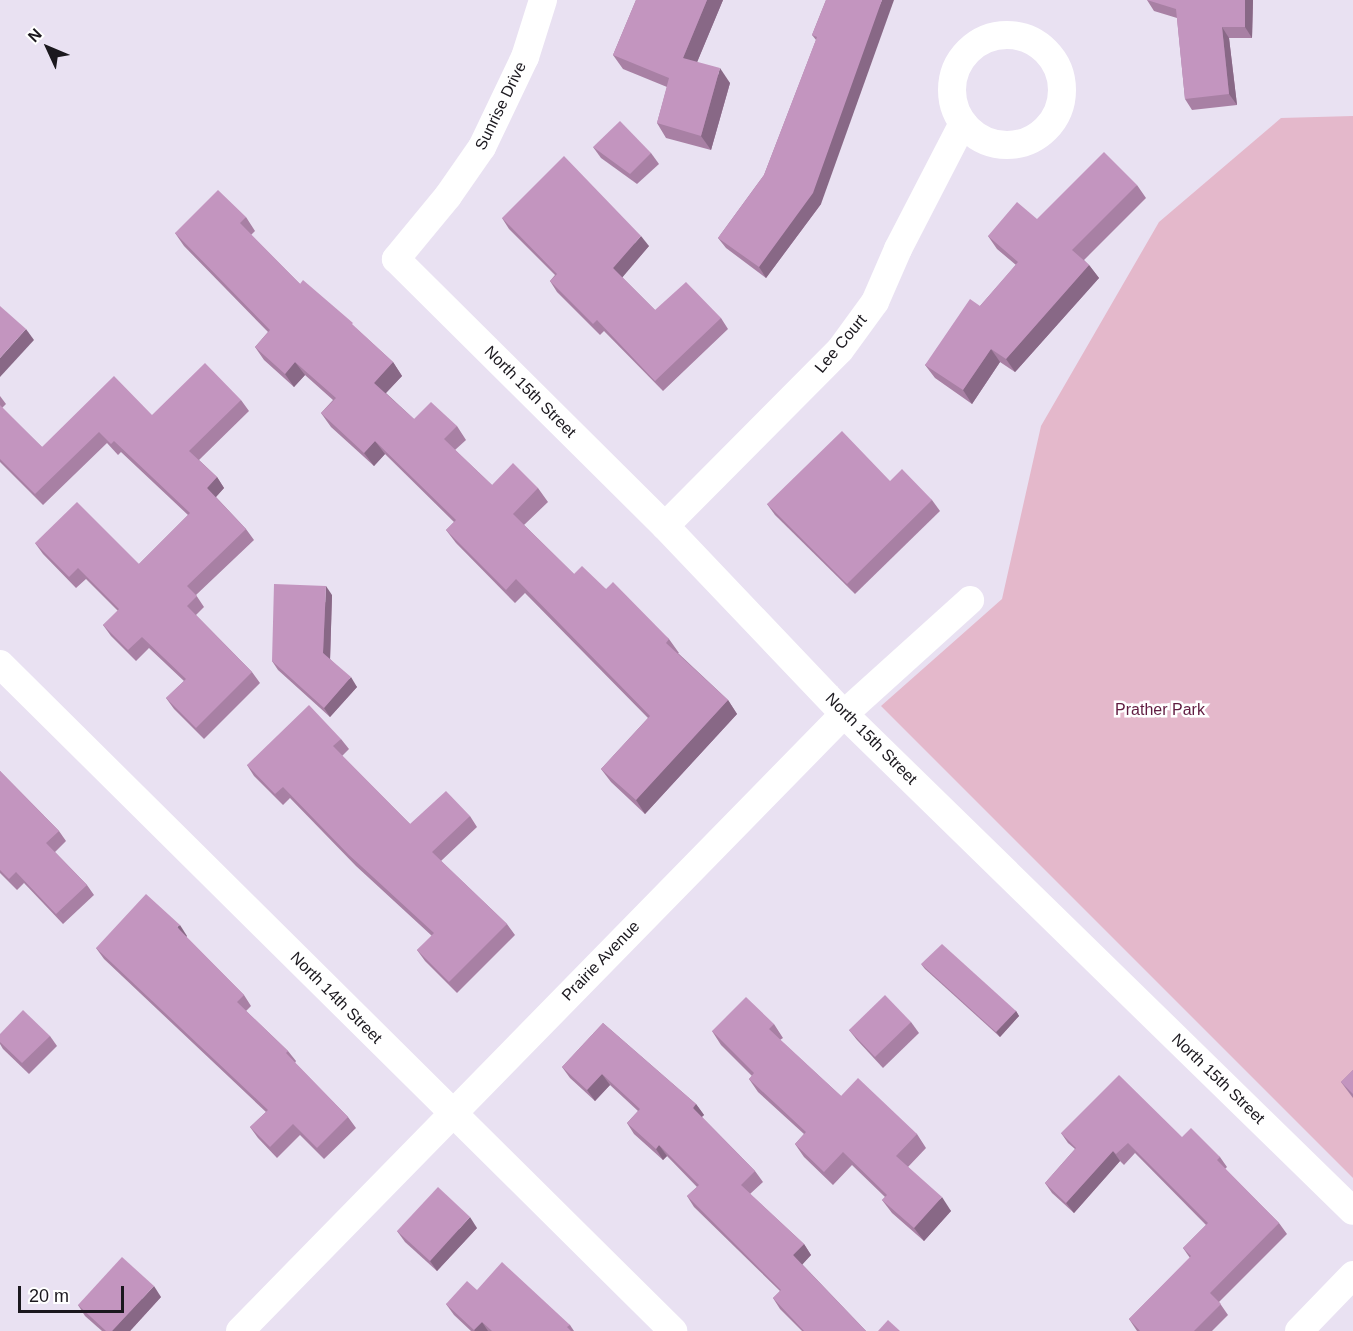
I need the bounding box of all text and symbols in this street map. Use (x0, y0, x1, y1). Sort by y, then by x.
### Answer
north arrow (18, 18, 78, 78)
text: N (25, 25, 45, 45)
street label: Sunrise Drive (471, 59, 531, 153)
street label: Lee Court (811, 311, 871, 377)
street label: North 15th Street (480, 342, 580, 442)
street label: North 15th Street (821, 689, 921, 789)
park label: Prather Park (1115, 700, 1205, 720)
street label: Prairie Avenue (558, 917, 644, 1005)
street label: North 14th Street (286, 948, 386, 1048)
street label: North 15th Street (1168, 1030, 1268, 1128)
scale bar (21, 1274, 128, 1312)
text: 20 m (29, 1286, 69, 1306)

